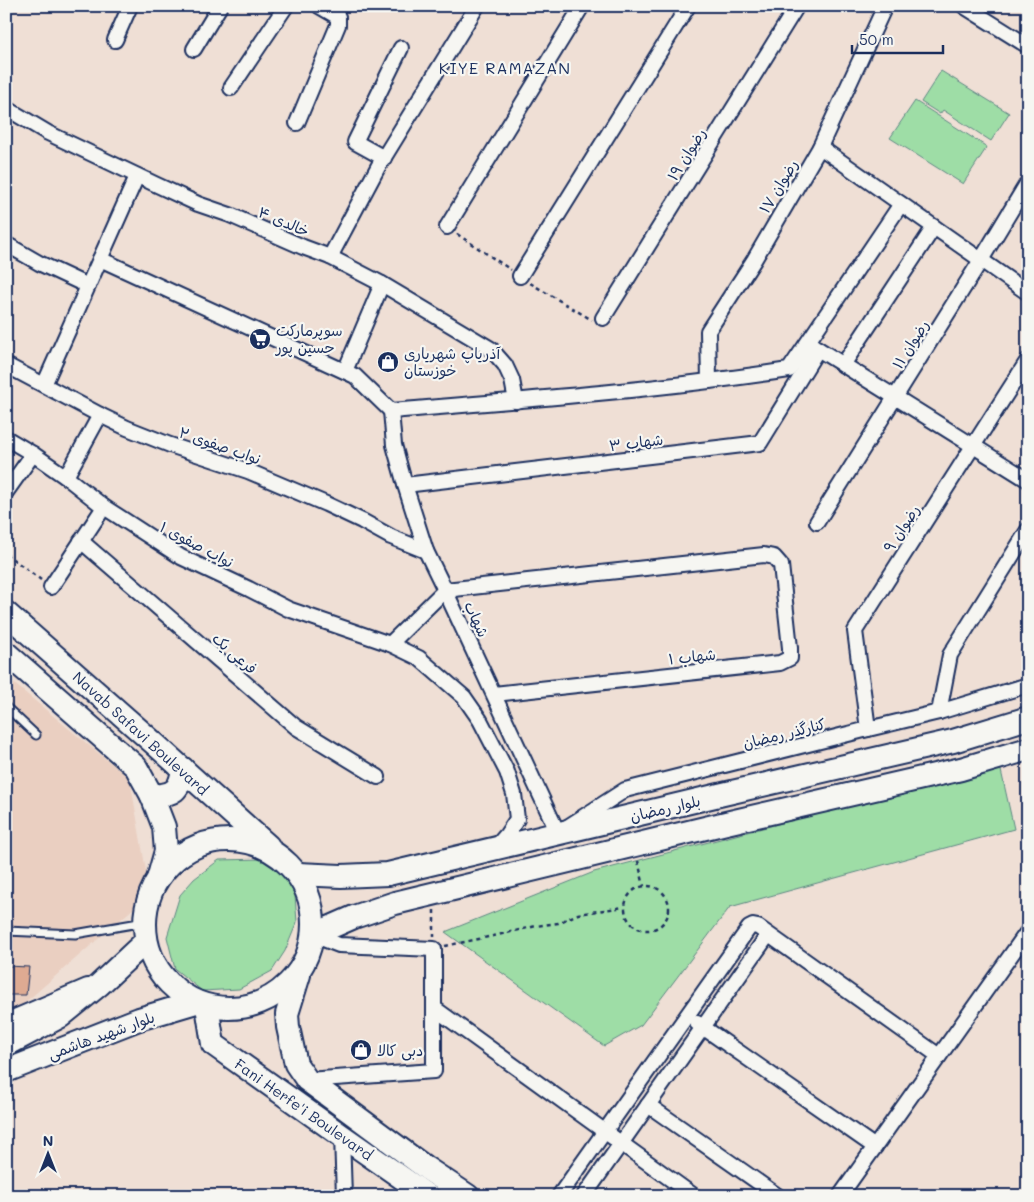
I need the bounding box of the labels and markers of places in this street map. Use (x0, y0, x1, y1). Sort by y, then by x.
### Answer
place label: سوپرمارکت حسین پور (275, 320, 343, 358)
supermarket icon: سوپرمارکت حسین پور (248, 327, 272, 351)
place label: آذریاپ شهریاری خوزستان (404, 343, 502, 380)
shop icon: آذریاپ شهریاری خوزستان (376, 350, 400, 374)
shop icon: دبی کالا (349, 1038, 373, 1062)
place label: دبی کالا (377, 1040, 423, 1061)

